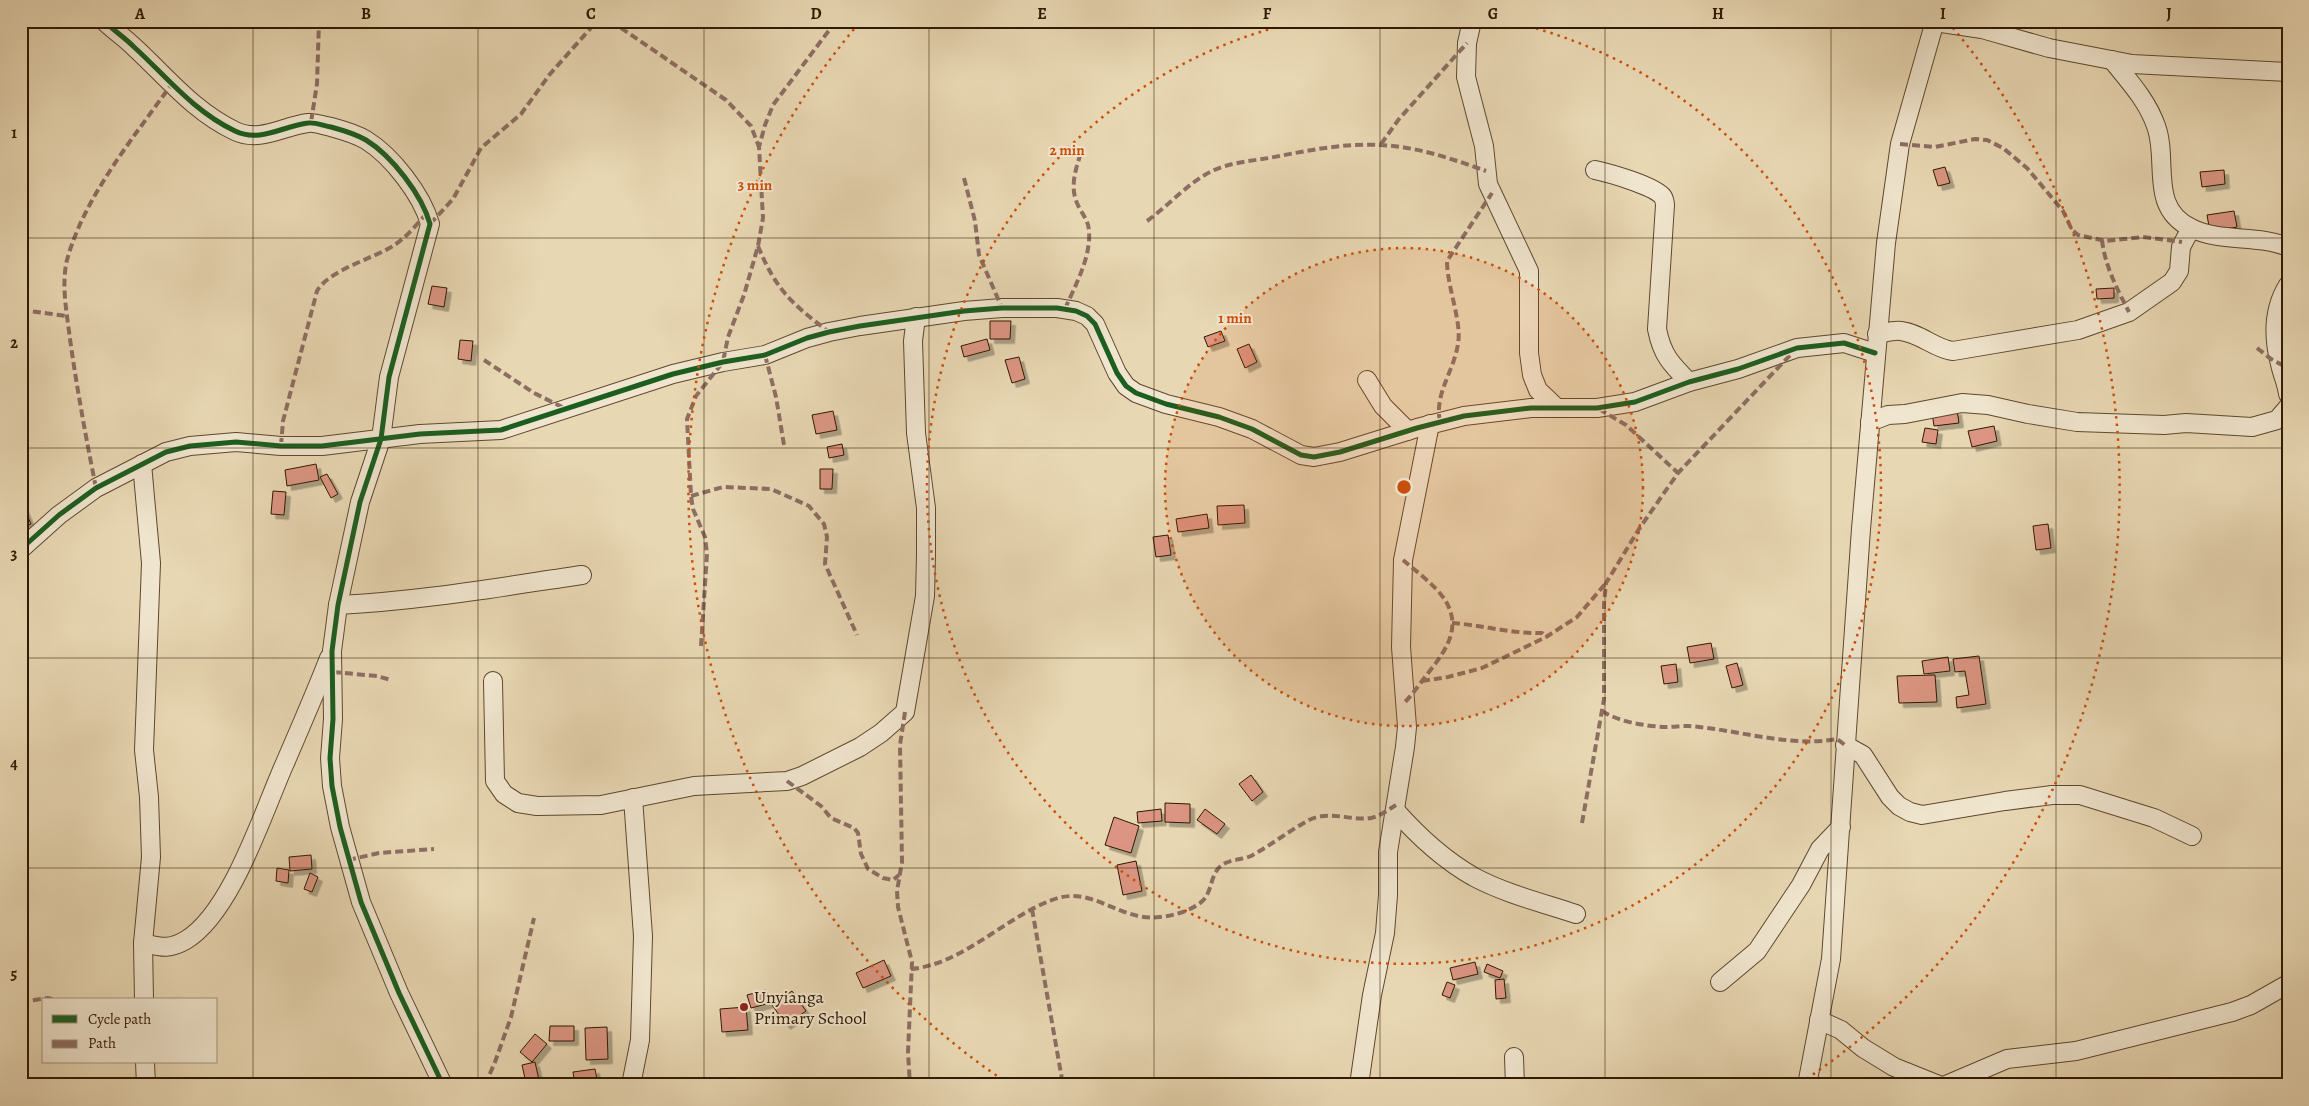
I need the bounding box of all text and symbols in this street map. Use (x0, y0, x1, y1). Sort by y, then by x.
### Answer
text: A (134, 3, 146, 25)
text: B (361, 3, 371, 25)
text: C (586, 3, 596, 25)
text: D (810, 3, 822, 25)
text: E (1037, 3, 1047, 25)
text: F (1263, 3, 1272, 25)
text: G (1488, 3, 1498, 25)
text: H (1712, 3, 1724, 25)
text: I (1940, 3, 1946, 25)
text: J (2166, 3, 2172, 25)
text: 1 (11, 122, 17, 144)
text: 2 min (1049, 140, 1085, 160)
text: 3 min (738, 175, 773, 195)
text: 1 min (1218, 308, 1252, 328)
text: 2 (10, 332, 18, 354)
centre of rings (1395, 478, 1413, 496)
text: 3 (11, 543, 18, 565)
text: 4 (10, 753, 18, 775)
text: 5 (11, 963, 18, 985)
place label: Unyianga Primary School (754, 985, 867, 1030)
legend (42, 998, 218, 1064)
marker: Unyianga Primary School (738, 1001, 750, 1013)
text: Cycle path (88, 1009, 151, 1029)
text: Path (88, 1033, 116, 1053)

